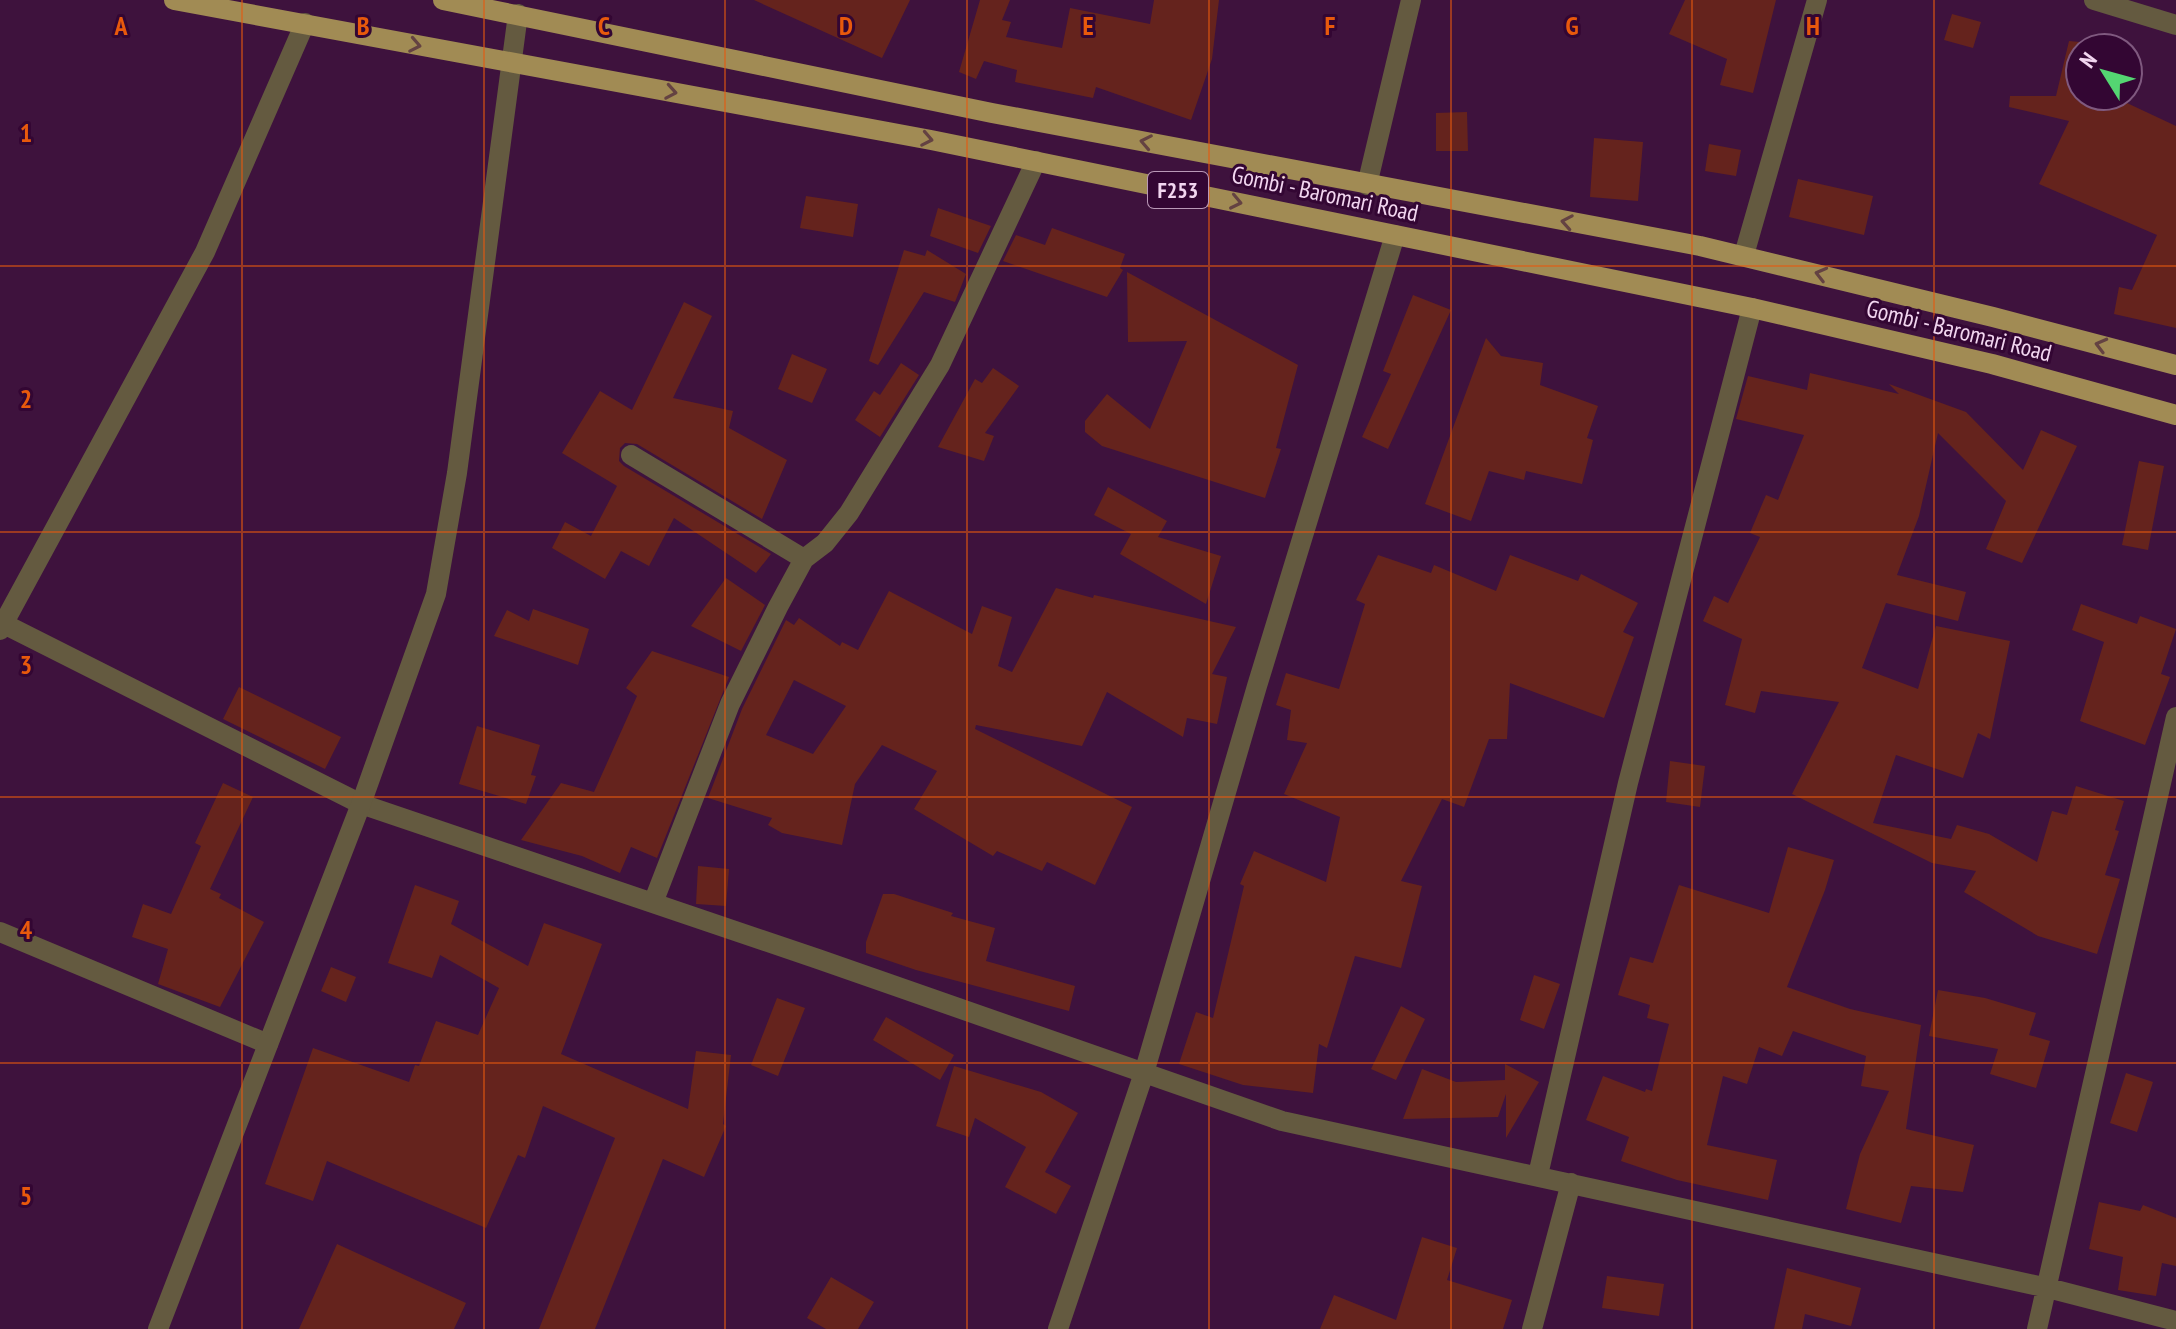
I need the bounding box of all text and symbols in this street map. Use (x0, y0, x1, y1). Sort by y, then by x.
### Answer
text: A (113, 9, 128, 42)
text: B (357, 9, 370, 42)
text: C (598, 9, 610, 42)
text: D (839, 9, 853, 42)
text: E (1082, 9, 1094, 42)
text: F (1325, 9, 1336, 42)
text: G (1565, 9, 1579, 42)
text: H (1806, 9, 1820, 42)
north arrow (2064, 32, 2144, 112)
one-way arrow (409, 35, 422, 52)
text: N (2073, 47, 2103, 73)
one-way arrow (664, 83, 678, 100)
text: 1 (20, 116, 32, 149)
one-way arrow (920, 130, 934, 147)
one-way arrow (1140, 135, 1153, 152)
street label: Gombi - Baromari Road (1229, 159, 1421, 228)
road number: F253 (1148, 172, 1208, 208)
one-way arrow (1229, 193, 1243, 210)
one-way arrow (1560, 214, 1574, 231)
one-way arrow (1815, 267, 1829, 284)
street label: Gombi - Baromari Road (1863, 293, 2055, 368)
one-way arrow (2094, 338, 2108, 355)
text: 2 (20, 382, 32, 415)
text: 3 (20, 648, 32, 681)
text: 4 (20, 913, 33, 946)
text: 5 (20, 1179, 32, 1212)

